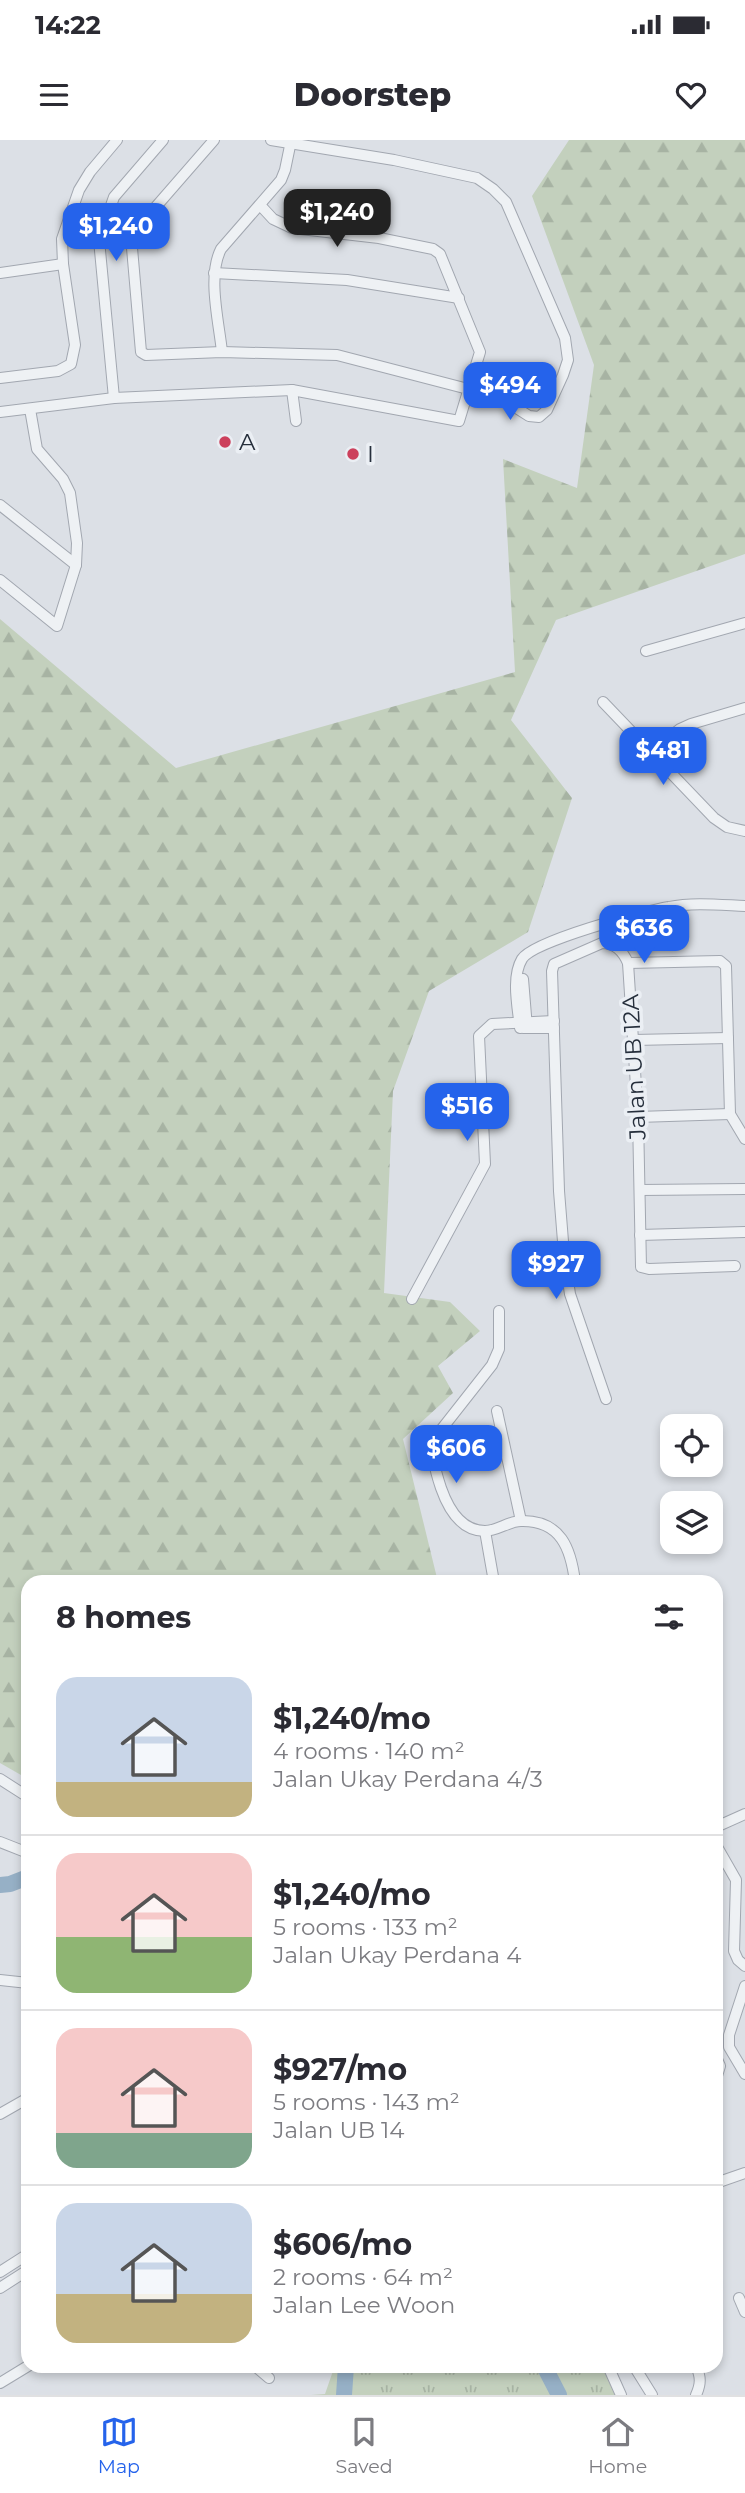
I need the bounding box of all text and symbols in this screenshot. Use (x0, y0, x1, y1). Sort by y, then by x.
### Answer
text: 14:22 (35, 9, 101, 41)
text: Doorstep (294, 75, 451, 114)
icon: menu (35, 76, 73, 114)
icon: heart (672, 76, 710, 114)
pin: $1,240 (280, 190, 394, 249)
text: $1,240 (300, 198, 374, 226)
pin: $1,240 (59, 204, 173, 263)
text: $1,240 (79, 212, 153, 240)
pin: $494 (469, 362, 551, 422)
text: $494 (479, 371, 541, 399)
place label: A (239, 428, 256, 456)
marker: A (217, 434, 233, 450)
place label: I (367, 440, 374, 468)
marker: I (345, 446, 361, 462)
pin: $481 (622, 728, 704, 787)
text: $481 (635, 736, 691, 764)
pin: $636 (603, 906, 685, 965)
text: $636 (615, 914, 673, 942)
street label: Jalan UB 12A (616, 993, 652, 1142)
pin: $516 (426, 1084, 508, 1143)
text: $516 (441, 1092, 493, 1120)
pin: $927 (515, 1242, 597, 1301)
text: $927 (528, 1250, 584, 1278)
map controls (660, 1414, 723, 1554)
button: locate (660, 1414, 723, 1477)
pin: $606 (415, 1426, 497, 1485)
text: $606 (426, 1434, 486, 1462)
button: layers (660, 1491, 723, 1554)
icon: filters (650, 1598, 688, 1636)
text: 8 homes (56, 1599, 191, 1636)
text: $1,240/mo (273, 1700, 431, 1737)
icon: home (112, 1705, 196, 1789)
text: 4 rooms · 140 m² (273, 1737, 465, 1765)
text: Jalan Ukay Perdana 4/3 (273, 1765, 543, 1793)
text: $1,240/mo (273, 1876, 431, 1913)
icon: home (112, 1881, 196, 1965)
text: 5 rooms · 133 m² (273, 1913, 458, 1941)
text: Jalan Ukay Perdana 4 (273, 1941, 521, 1969)
text: $927/mo (273, 2051, 407, 2088)
icon: home (112, 2056, 196, 2140)
text: 5 rooms · 143 m² (273, 2088, 460, 2116)
text: Jalan UB 14 (273, 2116, 405, 2144)
text: $606/mo (273, 2226, 412, 2263)
icon: home (112, 2231, 196, 2315)
text: 2 rooms · 64 m² (273, 2263, 453, 2291)
text: Jalan Lee Woon (273, 2291, 455, 2319)
tab: Map (98, 2413, 140, 2478)
tab: Saved (336, 2413, 393, 2478)
tab: Home (588, 2413, 647, 2478)

